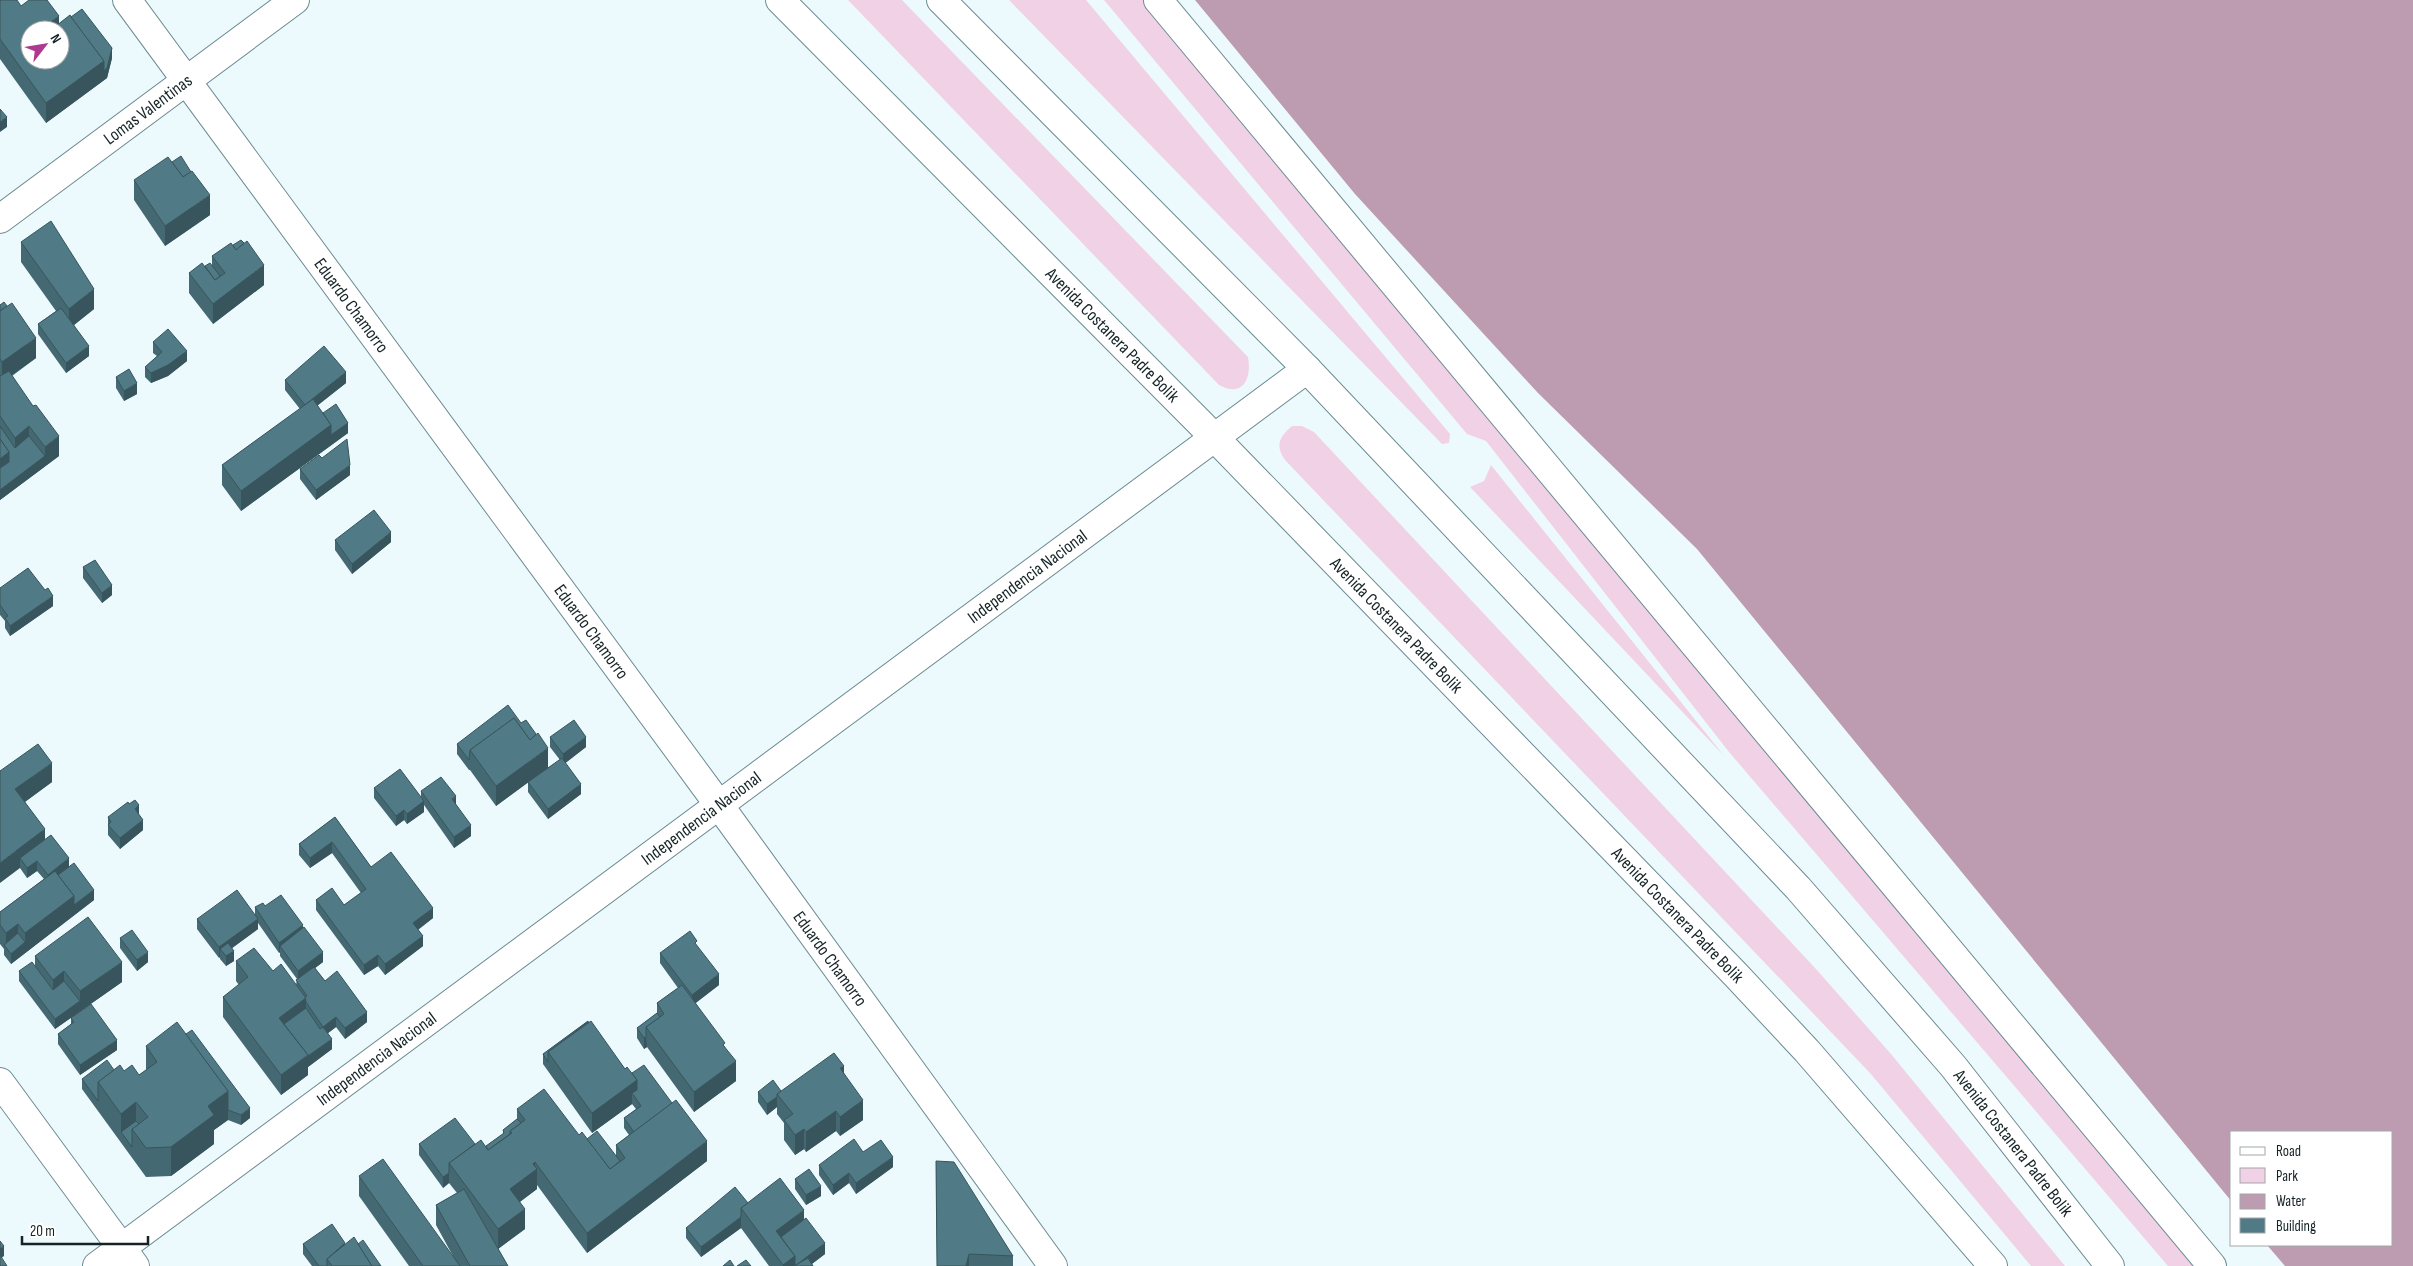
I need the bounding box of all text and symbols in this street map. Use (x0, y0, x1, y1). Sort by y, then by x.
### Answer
north arrow (20, 20, 70, 70)
text: N (47, 31, 65, 46)
street label: Lomas Valentinas (99, 70, 196, 149)
street label: Eduardo Chamorro (310, 254, 393, 357)
street label: Avenida Costanera Padre Bolik (1041, 263, 1184, 407)
street label: Independencia Nacional (963, 525, 1091, 628)
street label: Avenida Costanera Padre Bolik (1325, 552, 1467, 697)
street label: Eduardo Chamorro (550, 580, 633, 683)
street label: Independencia Nacional (637, 767, 765, 869)
street label: Avenida Costanera Padre Bolik (1607, 842, 1748, 987)
street label: Eduardo Chamorro (789, 907, 872, 1010)
street label: Independencia Nacional (313, 1008, 440, 1110)
street label: Avenida Costanera Padre Bolik (1949, 1065, 2078, 1221)
legend (2230, 1131, 2393, 1246)
text: Road (2276, 1142, 2301, 1161)
text: Park (2276, 1167, 2298, 1186)
text: Water (2276, 1192, 2307, 1211)
scale bar (22, 1214, 149, 1246)
text: Building (2276, 1217, 2316, 1236)
text: 20 m (30, 1222, 55, 1241)

